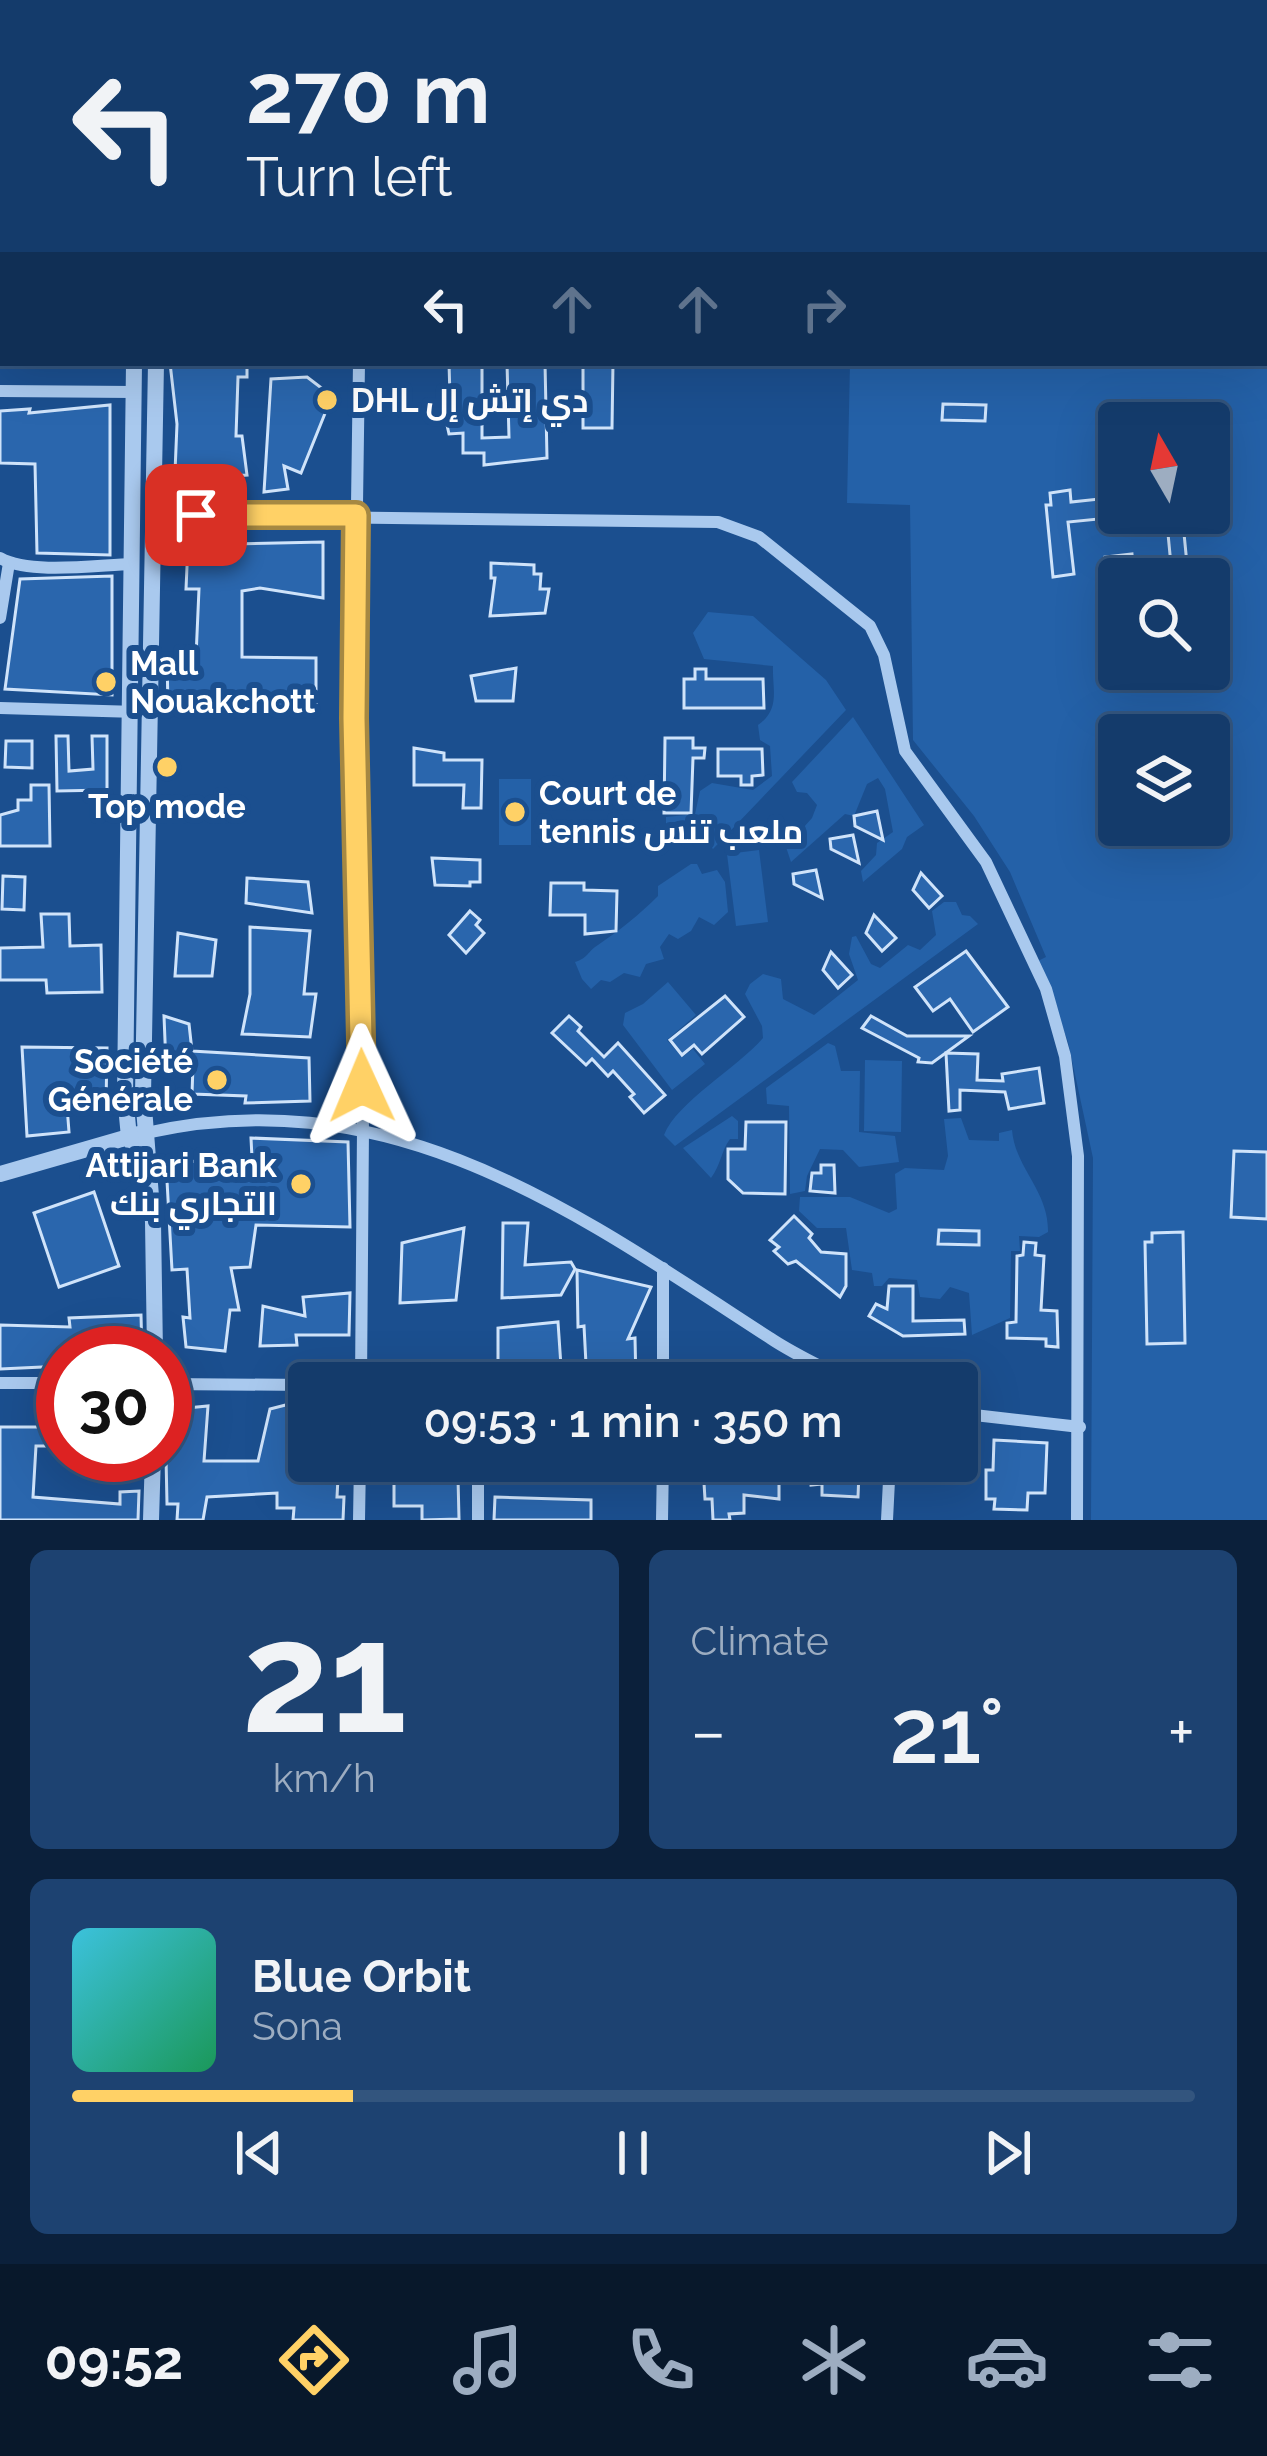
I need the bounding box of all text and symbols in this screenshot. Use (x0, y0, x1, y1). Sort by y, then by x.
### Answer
text: 270 m (246, 44, 490, 143)
icon: left (48, 48, 204, 204)
text: Turn left (246, 145, 453, 209)
icon: left (413, 276, 479, 342)
icon: ahead (539, 276, 605, 342)
icon: ahead (665, 276, 731, 342)
icon: right (791, 276, 857, 342)
place label: DHL دي إتش إل (351, 381, 588, 427)
marker: DHL دي إتش إل (314, 387, 340, 413)
north arrow (1098, 402, 1230, 534)
map controls (1098, 402, 1230, 846)
pin (145, 464, 247, 566)
icon: arrive (163, 482, 229, 548)
button: search (1098, 558, 1230, 690)
place label: Mall Nouakchott (130, 644, 316, 721)
marker: Mall Nouakchott (93, 669, 119, 695)
button: layers (1098, 714, 1230, 846)
marker: Top mode (154, 754, 180, 780)
place label: Court de tennis ملعب تنس (539, 774, 803, 851)
place label: Top mode (88, 787, 246, 826)
marker: Court de tennis ملعب تنس (502, 799, 528, 825)
position arrow (299, 1023, 425, 1149)
place label: Société Générale (48, 1042, 193, 1119)
marker: Société Générale (204, 1067, 230, 1093)
place label: Attijari Bank التجاري بنك (86, 1146, 278, 1230)
marker: Attijari Bank التجاري بنك (288, 1171, 314, 1197)
speed limit sign: 30 (36, 1326, 192, 1482)
text: 09:53 · 1 min · 350 m (423, 1395, 843, 1448)
text: 21 (242, 1585, 407, 1769)
text: Climate (691, 1618, 829, 1664)
text: 21° (889, 1678, 1004, 1784)
text: − (691, 1693, 726, 1770)
text: + (1168, 1693, 1195, 1770)
text: km/h (273, 1755, 376, 1801)
text: Blue Orbit (252, 1950, 471, 2003)
text: Sona (252, 2003, 343, 2049)
icon: previous (226, 2120, 292, 2186)
icon: pause (600, 2120, 666, 2186)
icon: next (975, 2120, 1041, 2186)
icon: directions (272, 2318, 356, 2402)
icon: music (446, 2318, 530, 2402)
icon: phone (619, 2318, 703, 2402)
icon: climate (792, 2318, 876, 2402)
icon: car (965, 2318, 1049, 2402)
icon: filters (1138, 2318, 1222, 2402)
text: 09:52 (45, 2328, 183, 2392)

